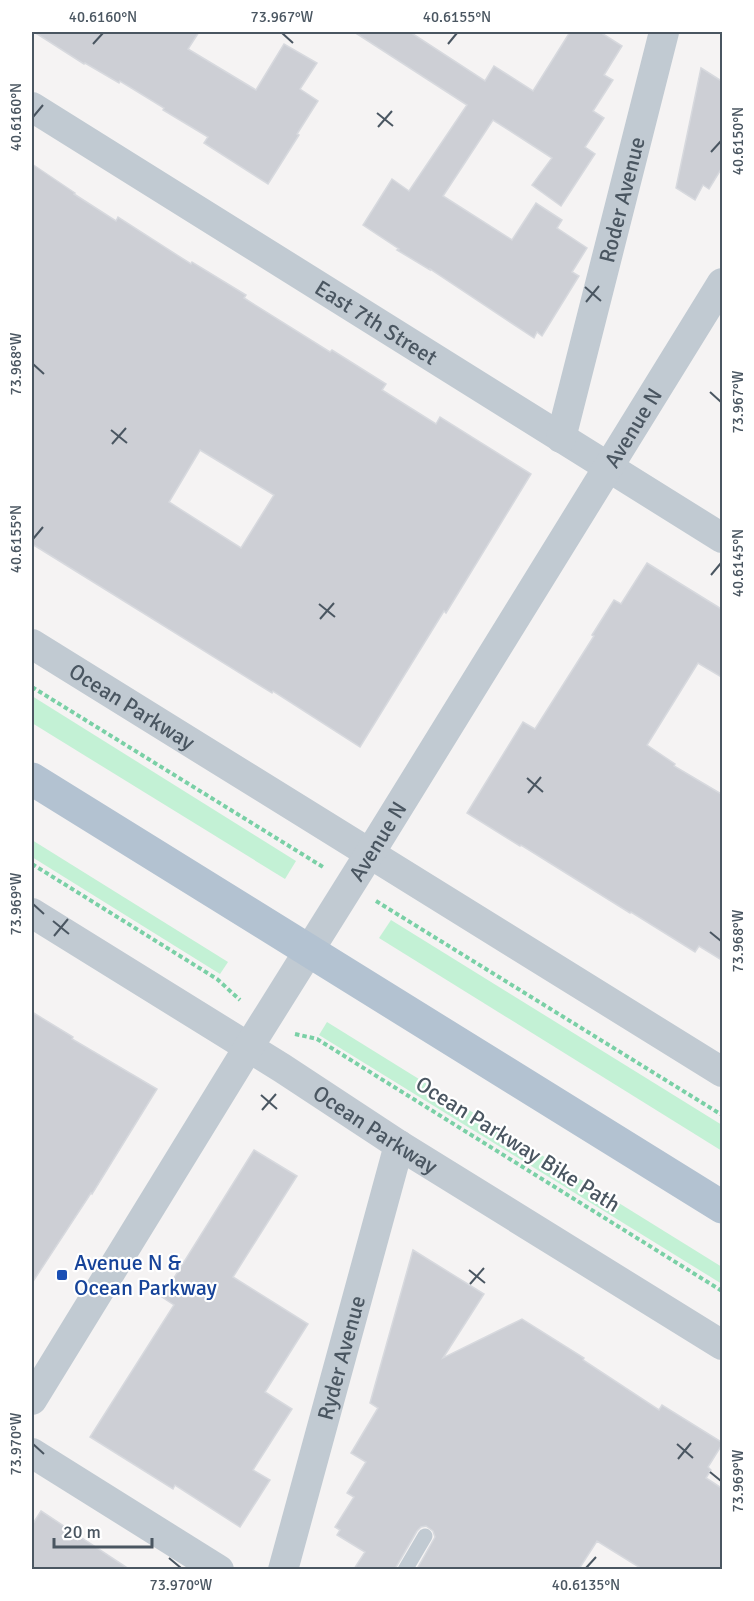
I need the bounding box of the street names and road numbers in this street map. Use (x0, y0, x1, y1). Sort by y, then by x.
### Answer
street label: Roder Avenue (593, 134, 650, 265)
street label: East 7th Street (310, 274, 443, 371)
street label: Avenue N (598, 383, 667, 472)
street label: Ocean Parkway (64, 657, 201, 756)
street label: Avenue N (342, 796, 412, 886)
street label: Ocean Parkway Bike Path (411, 1070, 625, 1218)
street label: Ocean Parkway (308, 1079, 443, 1180)
street label: Ryder Avenue (311, 1293, 371, 1423)

